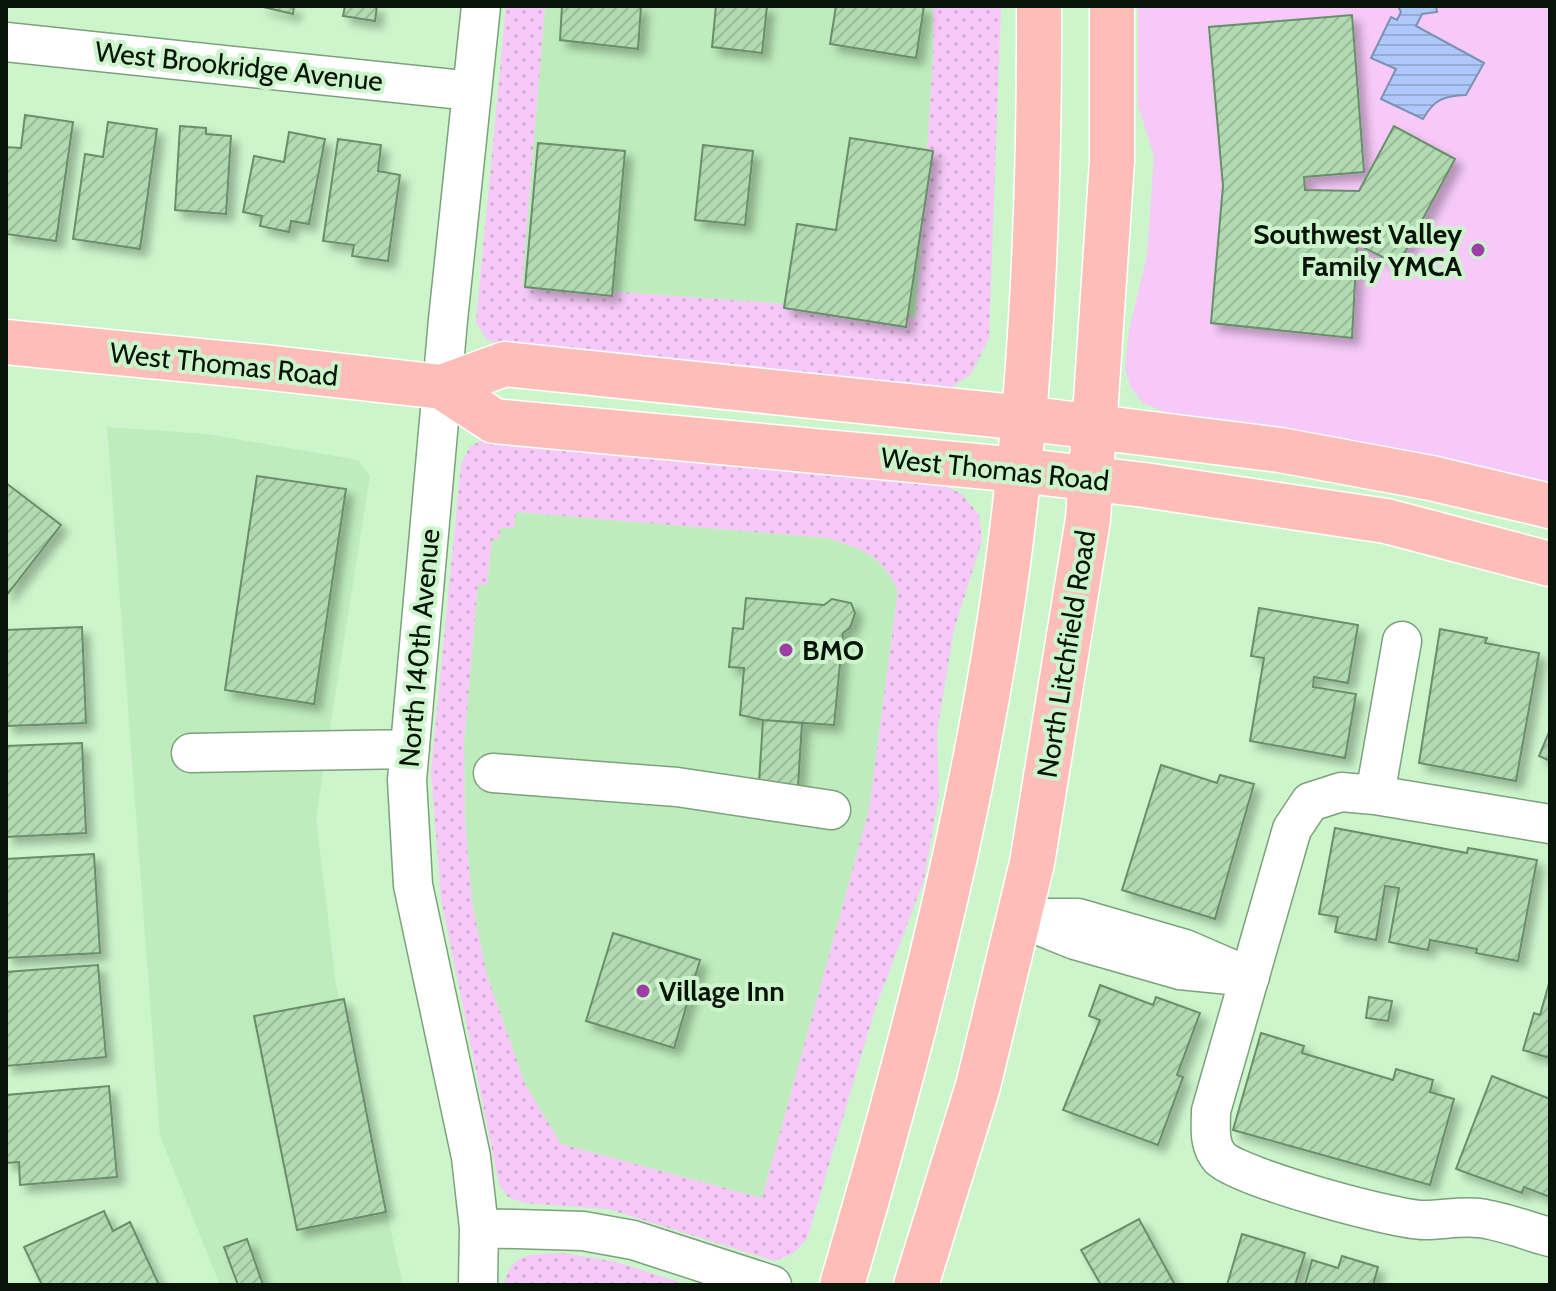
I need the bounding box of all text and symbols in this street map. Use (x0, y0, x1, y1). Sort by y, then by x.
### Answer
street label: West Brookridge Avenue (93, 34, 385, 98)
place label: Southwest Valley Family YMCA (1253, 217, 1462, 283)
marker: Southwest Valley Family YMCA (1469, 241, 1487, 259)
street label: West Thomas Road (108, 335, 340, 393)
street label: West Thomas Road (879, 440, 1111, 498)
street label: North 140th Avenue (392, 527, 446, 769)
street label: North Litchfield Road (1030, 528, 1102, 780)
place label: BMO (802, 633, 864, 667)
marker: BMO (777, 641, 795, 659)
place label: Village Inn (659, 974, 785, 1008)
marker: Village Inn (634, 982, 652, 1000)

